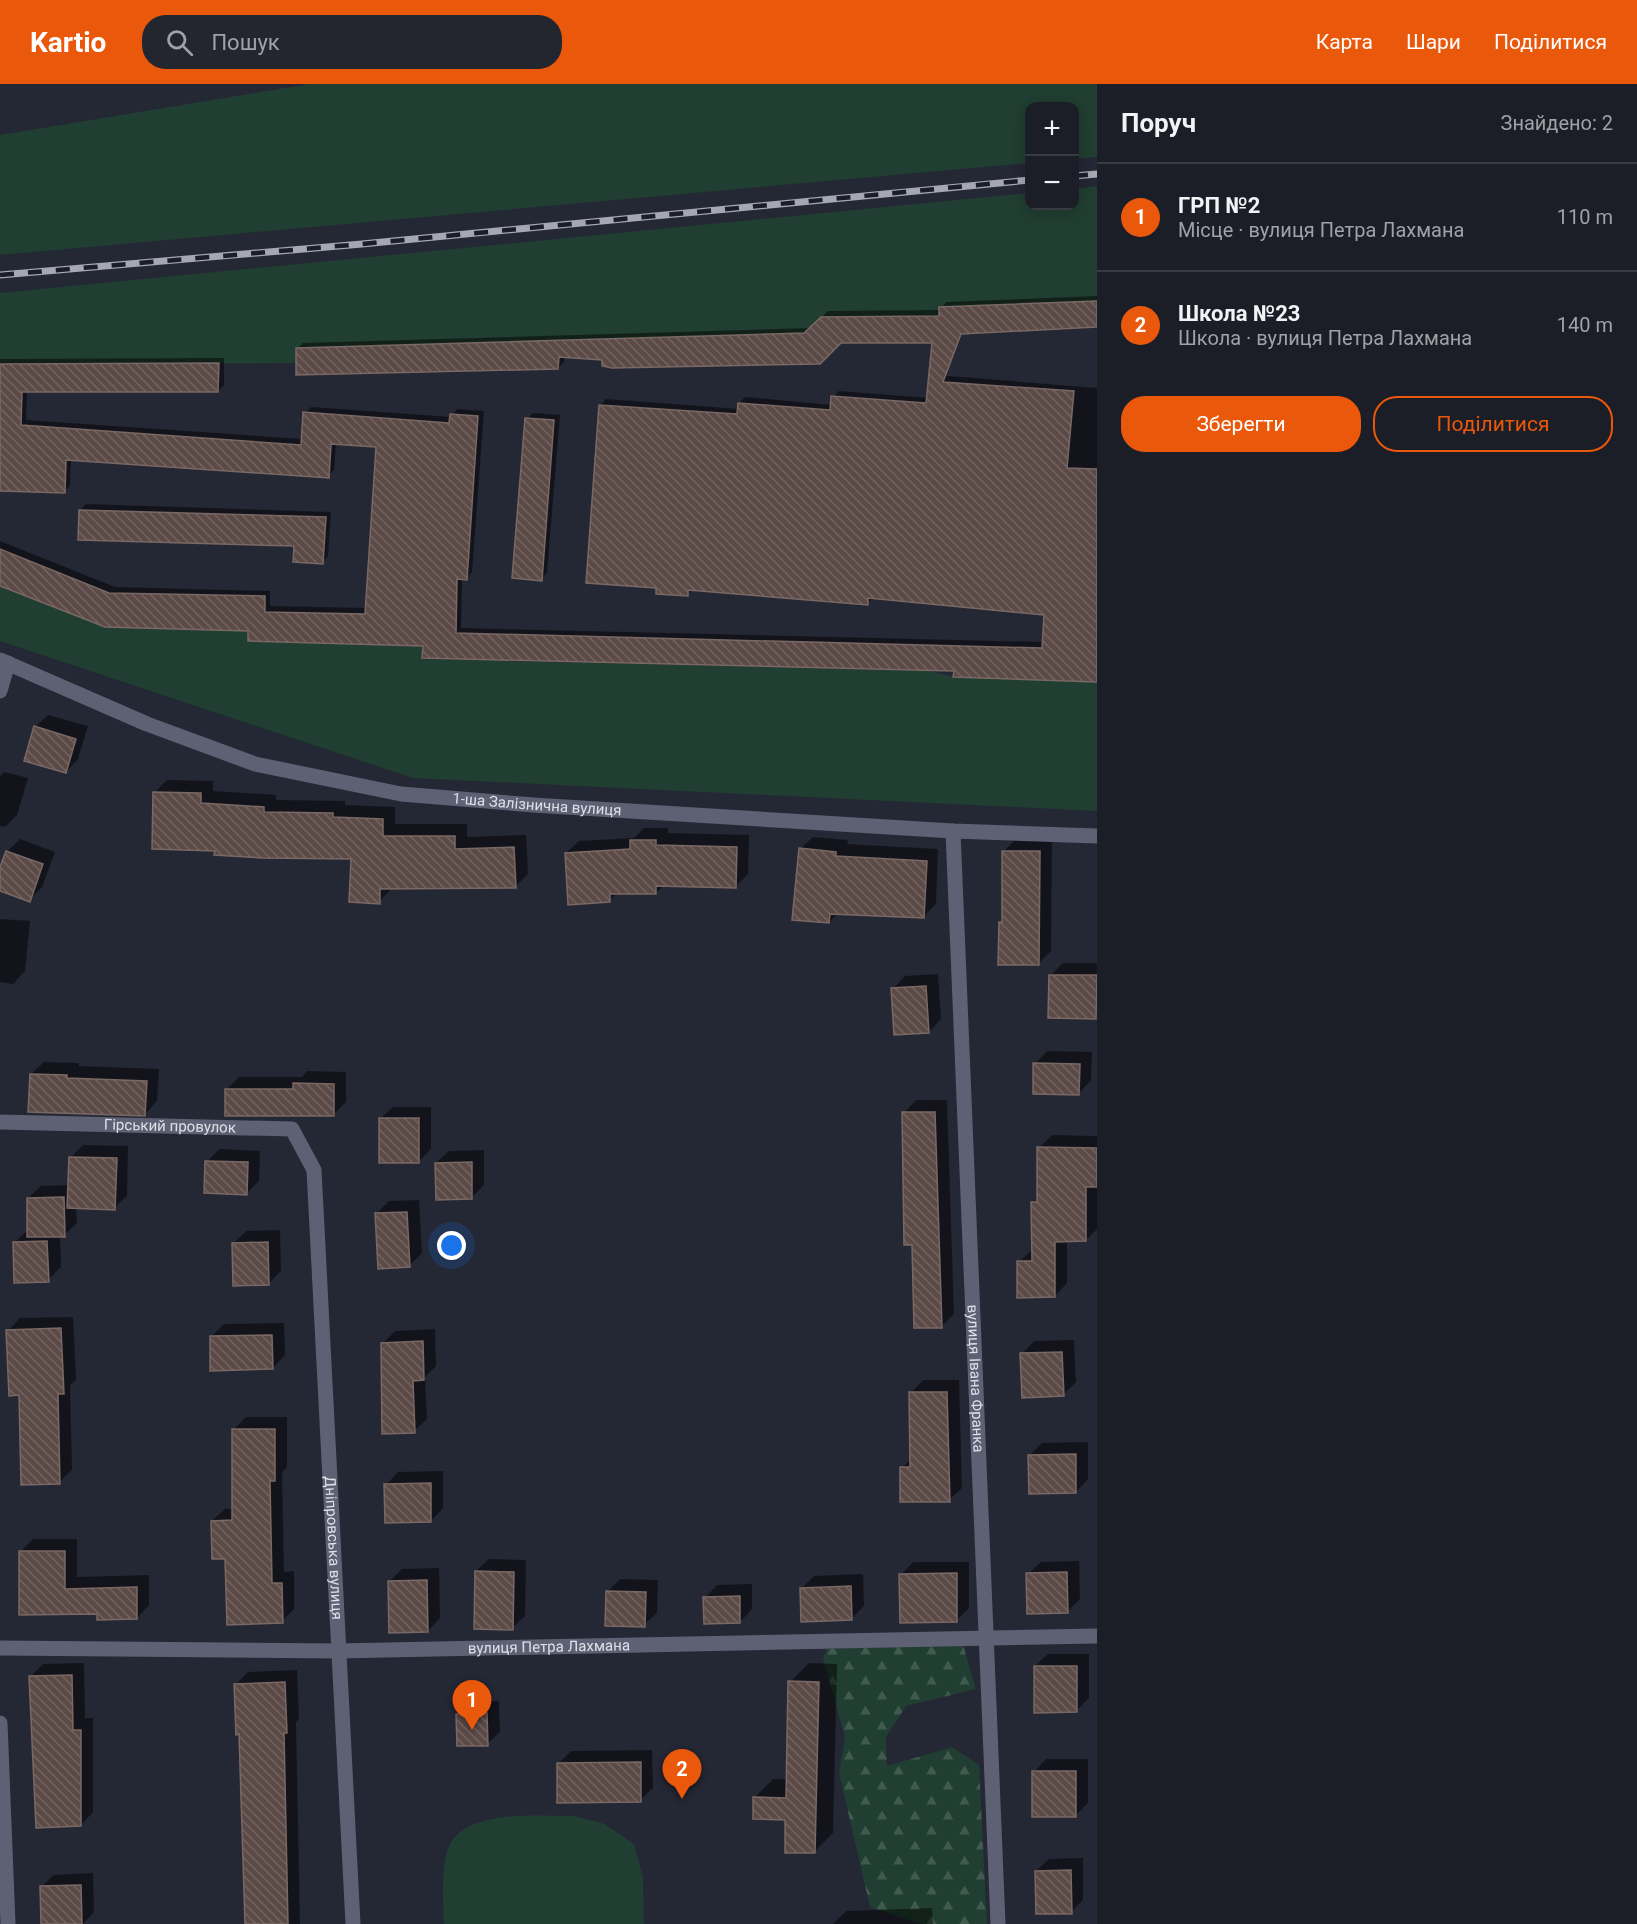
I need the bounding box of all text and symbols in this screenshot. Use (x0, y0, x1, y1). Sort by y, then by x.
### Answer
search box (142, 15, 562, 69)
text: Kartio (30, 26, 106, 59)
icon: search (163, 26, 196, 59)
text: Пошук (211, 30, 280, 55)
text: Карта (1316, 30, 1373, 54)
text: Шари (1406, 30, 1461, 54)
text: Поділитися (1494, 30, 1607, 54)
map controls (1025, 102, 1079, 210)
button: + (1025, 102, 1079, 156)
text: Поруч (1121, 108, 1196, 138)
text: Знайдено: 2 (1501, 111, 1613, 135)
button: − (1025, 156, 1079, 210)
text: ГРП №2 (1178, 193, 1260, 218)
text: 1 (1135, 205, 1146, 229)
text: 110 m (1557, 205, 1613, 229)
text: Місце · вулиця Петра Лахмана (1178, 218, 1464, 242)
text: Школа №23 (1178, 301, 1300, 326)
text: 2 (1135, 313, 1146, 337)
text: 140 m (1557, 313, 1613, 337)
text: Школа · вулиця Петра Лахмана (1178, 326, 1472, 350)
button: Зберегти (1121, 396, 1361, 452)
button: Поділитися (1373, 396, 1613, 452)
street label: 1-ша Залізнична вулиця (452, 789, 622, 819)
street label: Гірський провулок (104, 1115, 236, 1137)
your location (437, 1231, 466, 1260)
street label: вулиця Івана Франка (964, 1304, 988, 1453)
street label: Дніпровська вулиця (321, 1476, 346, 1620)
street label: вулиця Петра Лахмана (468, 1636, 630, 1657)
pin: 1 (452, 1680, 492, 1730)
pin: 2 (662, 1750, 702, 1799)

